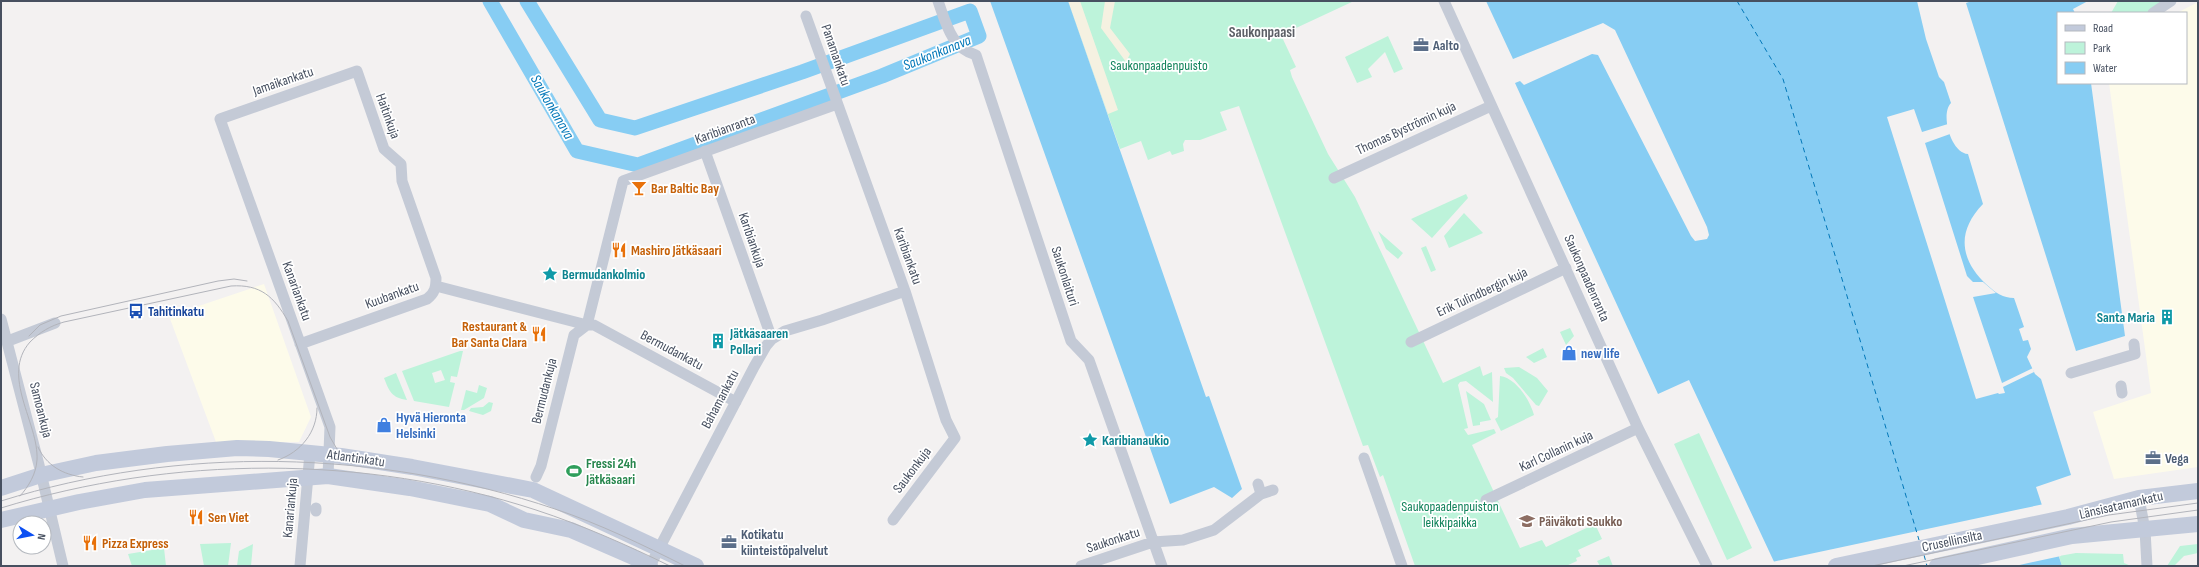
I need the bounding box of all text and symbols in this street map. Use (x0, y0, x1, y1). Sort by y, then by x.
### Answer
legend (2057, 12, 2187, 84)
text: Road (2093, 21, 2113, 36)
street label: Panamankatu (818, 22, 854, 88)
district label: Saukonpaasi (1229, 23, 1295, 42)
water label: Saukonkanava (900, 31, 974, 75)
office icon: Aalto (1412, 36, 1430, 54)
place label: Aalto (1432, 37, 1459, 54)
text: Park (2093, 41, 2111, 56)
park label: Saukonpaadenpuisto (1110, 57, 1208, 74)
text: Water (2093, 61, 2117, 76)
street label: Jamaikankatu (250, 63, 316, 100)
water label: Saukonkanava (526, 71, 578, 143)
street label: Haitinkuja (372, 91, 404, 141)
street label: Thomas Byströmin kuja (1353, 97, 1459, 159)
street label: Karibianranta (693, 110, 757, 148)
bar icon: Bar Baltic Bay (630, 179, 648, 197)
place label: Bar Baltic Bay (651, 180, 719, 197)
street label: Karibiankuja (735, 210, 769, 270)
street label: Karibiankatu (890, 225, 926, 287)
street label: Saukonpaadenranta (1560, 232, 1614, 324)
restaurant icon: Mashiro Jätkäsaari (610, 241, 628, 259)
place label: Mashiro Jätkäsaari (631, 242, 722, 259)
street label: Saukonlaituri (1047, 244, 1083, 308)
street label: Kanariankatu (278, 259, 316, 323)
street label: Erik Tulindbergin kuja (1434, 264, 1530, 320)
place icon: Bermudankolmio (541, 265, 559, 283)
place label: Bermudankolmio (562, 266, 645, 283)
street label: Kuubankatu (363, 277, 421, 313)
bus stop icon: Tahitinkatu (127, 302, 145, 320)
place label: Tahitinkatu (148, 303, 204, 320)
building icon: Santa Maria (2158, 308, 2176, 326)
place label: Santa Maria (2097, 309, 2155, 326)
place label: Restaurant & Bar Santa Clara (452, 318, 528, 351)
restaurant icon: Restaurant & Bar Santa Clara (530, 325, 548, 343)
place label: Jätkäsaaren Pollari (729, 325, 788, 358)
street label: Bermudankatu (638, 326, 706, 374)
building icon: Jätkäsaaren Pollari (709, 332, 727, 350)
shop icon: new life (1560, 344, 1578, 362)
place label: new life (1581, 345, 1620, 362)
street label: Bermudankuja (528, 356, 560, 426)
street label: Bahamankatu (697, 367, 743, 431)
street label: Samoankuja (26, 380, 56, 440)
place label: Hyvä Hieronta Helsinki (396, 409, 466, 442)
shop icon: Hyvä Hieronta Helsinki (375, 416, 393, 434)
street label: Karl Collanin kuja (1516, 427, 1596, 475)
place icon: Karibianaukio (1081, 431, 1099, 449)
place label: Karibianaukio (1102, 432, 1169, 449)
street label: Saukonkuja (889, 444, 935, 496)
street label: Atlantinkatu (325, 445, 386, 470)
office icon: Vega (2144, 449, 2162, 467)
place label: Vega (2165, 450, 2189, 467)
place label: Fressi 24h Jätkäsaari (585, 455, 636, 488)
sports icon: Fressi 24h Jätkäsaari (565, 462, 583, 480)
street label: Kanariankuja (279, 477, 301, 539)
street label: Länsisatamankatu (2077, 487, 2165, 523)
park label: Saukopaadenpuiston leikkipaikka (1401, 498, 1499, 531)
restaurant icon: Sen Viet (187, 508, 205, 526)
place label: Sen Viet (208, 509, 249, 526)
school or university icon: Päiväkoti Saukko (1518, 512, 1536, 530)
place label: Päiväkoti Saukko (1539, 513, 1622, 530)
north arrow (12, 515, 52, 555)
street label: Saukonkatu (1084, 523, 1142, 557)
place label: Kotikatu kiinteistöpalvelut (741, 526, 829, 559)
street label: Crusellinsilta (1920, 526, 1984, 556)
text: N (34, 533, 48, 541)
office icon: Kotikatu kiinteistöpalvelut (720, 533, 738, 551)
restaurant icon: Pizza Express (81, 534, 99, 552)
place label: Pizza Express (102, 535, 169, 552)

